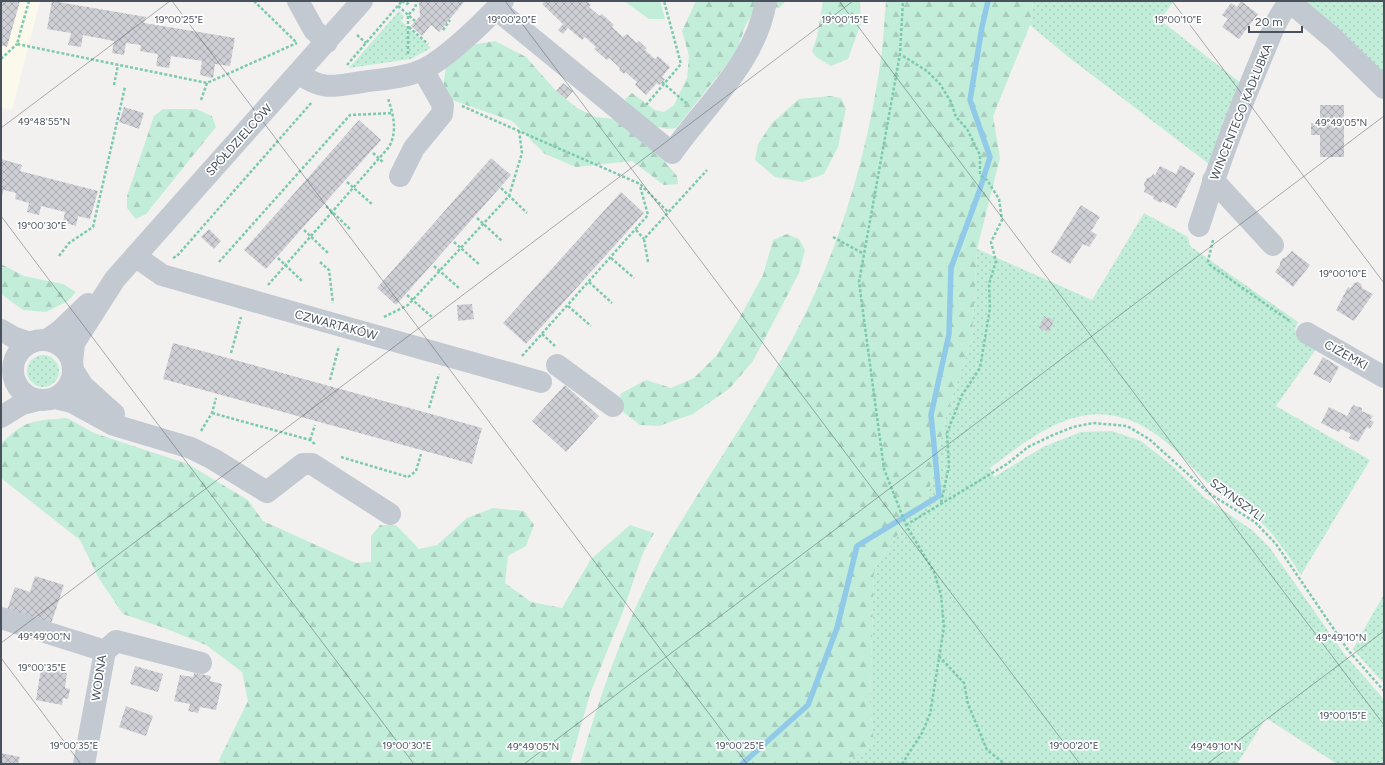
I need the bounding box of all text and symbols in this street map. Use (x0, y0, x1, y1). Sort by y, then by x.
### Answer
scale bar (1249, 8, 1302, 34)
text: 19°00'25"E (155, 13, 203, 26)
text: 19°00'20"E (487, 13, 537, 26)
text: 19°00'15"E (821, 13, 869, 26)
text: 19°00'10"E (1154, 13, 1202, 26)
text: 20 m (1255, 15, 1283, 29)
street label: WINCENTEGO KADŁUBKA (1207, 42, 1275, 182)
street label: SPÓŁDZIELCÓW (203, 101, 275, 179)
text: 49°48'55"N (18, 115, 70, 128)
text: 49°49'05"N (1315, 116, 1367, 129)
text: 19°00'30"E (17, 219, 67, 232)
text: 19°00'10"E (1319, 267, 1367, 280)
street label: CZWARTAKÓW (293, 307, 379, 343)
street label: CIŻEMKI (1322, 337, 1370, 373)
street label: SZYNSZYLI (1207, 476, 1267, 524)
text: 49°49'00"N (17, 630, 71, 643)
text: 49°49'10"N (1316, 631, 1366, 644)
street label: WODNA (89, 654, 109, 702)
text: 19°00'35"E (18, 661, 66, 674)
text: 19°00'15"E (1319, 709, 1367, 722)
text: 19°00'35"E (50, 739, 98, 752)
text: 19°00'30"E (382, 739, 432, 752)
text: 19°00'25"E (716, 739, 764, 752)
text: 19°00'20"E (1049, 739, 1099, 752)
text: 49°49'05"N (507, 740, 559, 753)
text: 49°49'10"N (1191, 740, 1241, 753)

